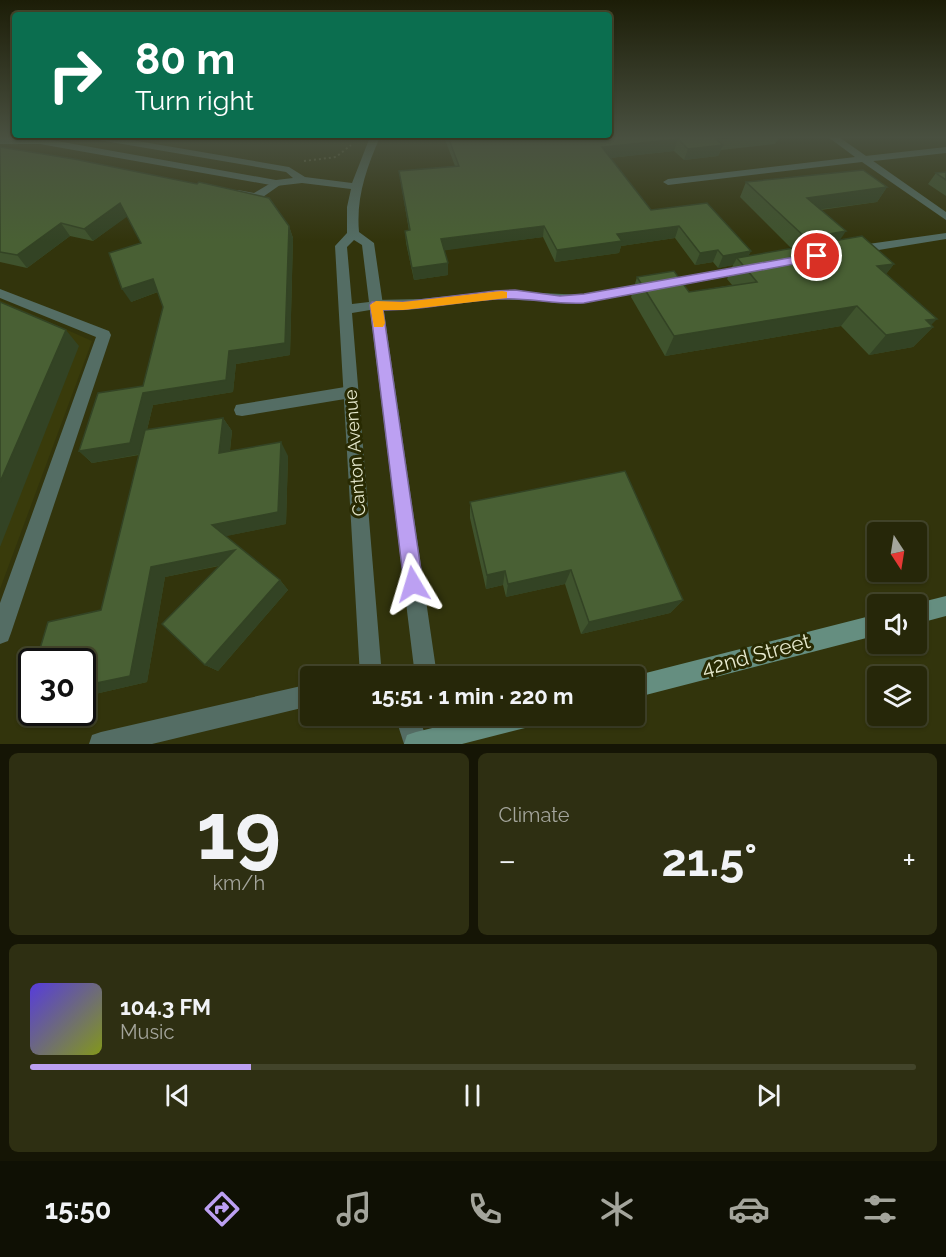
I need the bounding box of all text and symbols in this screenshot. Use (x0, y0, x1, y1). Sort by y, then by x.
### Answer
text: 80 m (135, 35, 235, 84)
icon: right (36, 36, 114, 114)
text: Turn right (135, 85, 254, 116)
pin (791, 230, 842, 281)
icon: arrive (800, 239, 833, 272)
street label: Canton Avenue (340, 389, 369, 517)
north arrow (867, 522, 927, 582)
map controls (867, 522, 927, 726)
position arrow (381, 552, 445, 616)
button: sound (867, 594, 927, 654)
street label: 42nd Street (699, 628, 813, 681)
speed limit sign: 30 (18, 648, 96, 726)
button: layers (867, 666, 927, 726)
text: 15:51 · 1 min · 220 m (371, 683, 574, 709)
text: 19 (197, 786, 281, 877)
text: Climate (499, 803, 570, 827)
text: 21.5° (662, 834, 757, 887)
text: − (499, 841, 516, 880)
text: + (902, 841, 916, 880)
text: km/h (212, 871, 265, 895)
text: 104.3 FM (120, 994, 211, 1020)
text: Music (120, 1020, 174, 1044)
icon: previous (161, 1079, 194, 1112)
icon: pause (456, 1079, 489, 1112)
icon: next (752, 1079, 785, 1112)
icon: directions (201, 1188, 243, 1230)
icon: music (333, 1188, 375, 1230)
icon: phone (464, 1188, 506, 1230)
icon: climate (596, 1188, 638, 1230)
icon: car (728, 1188, 770, 1230)
icon: filters (859, 1188, 901, 1230)
text: 15:50 (45, 1194, 111, 1225)

